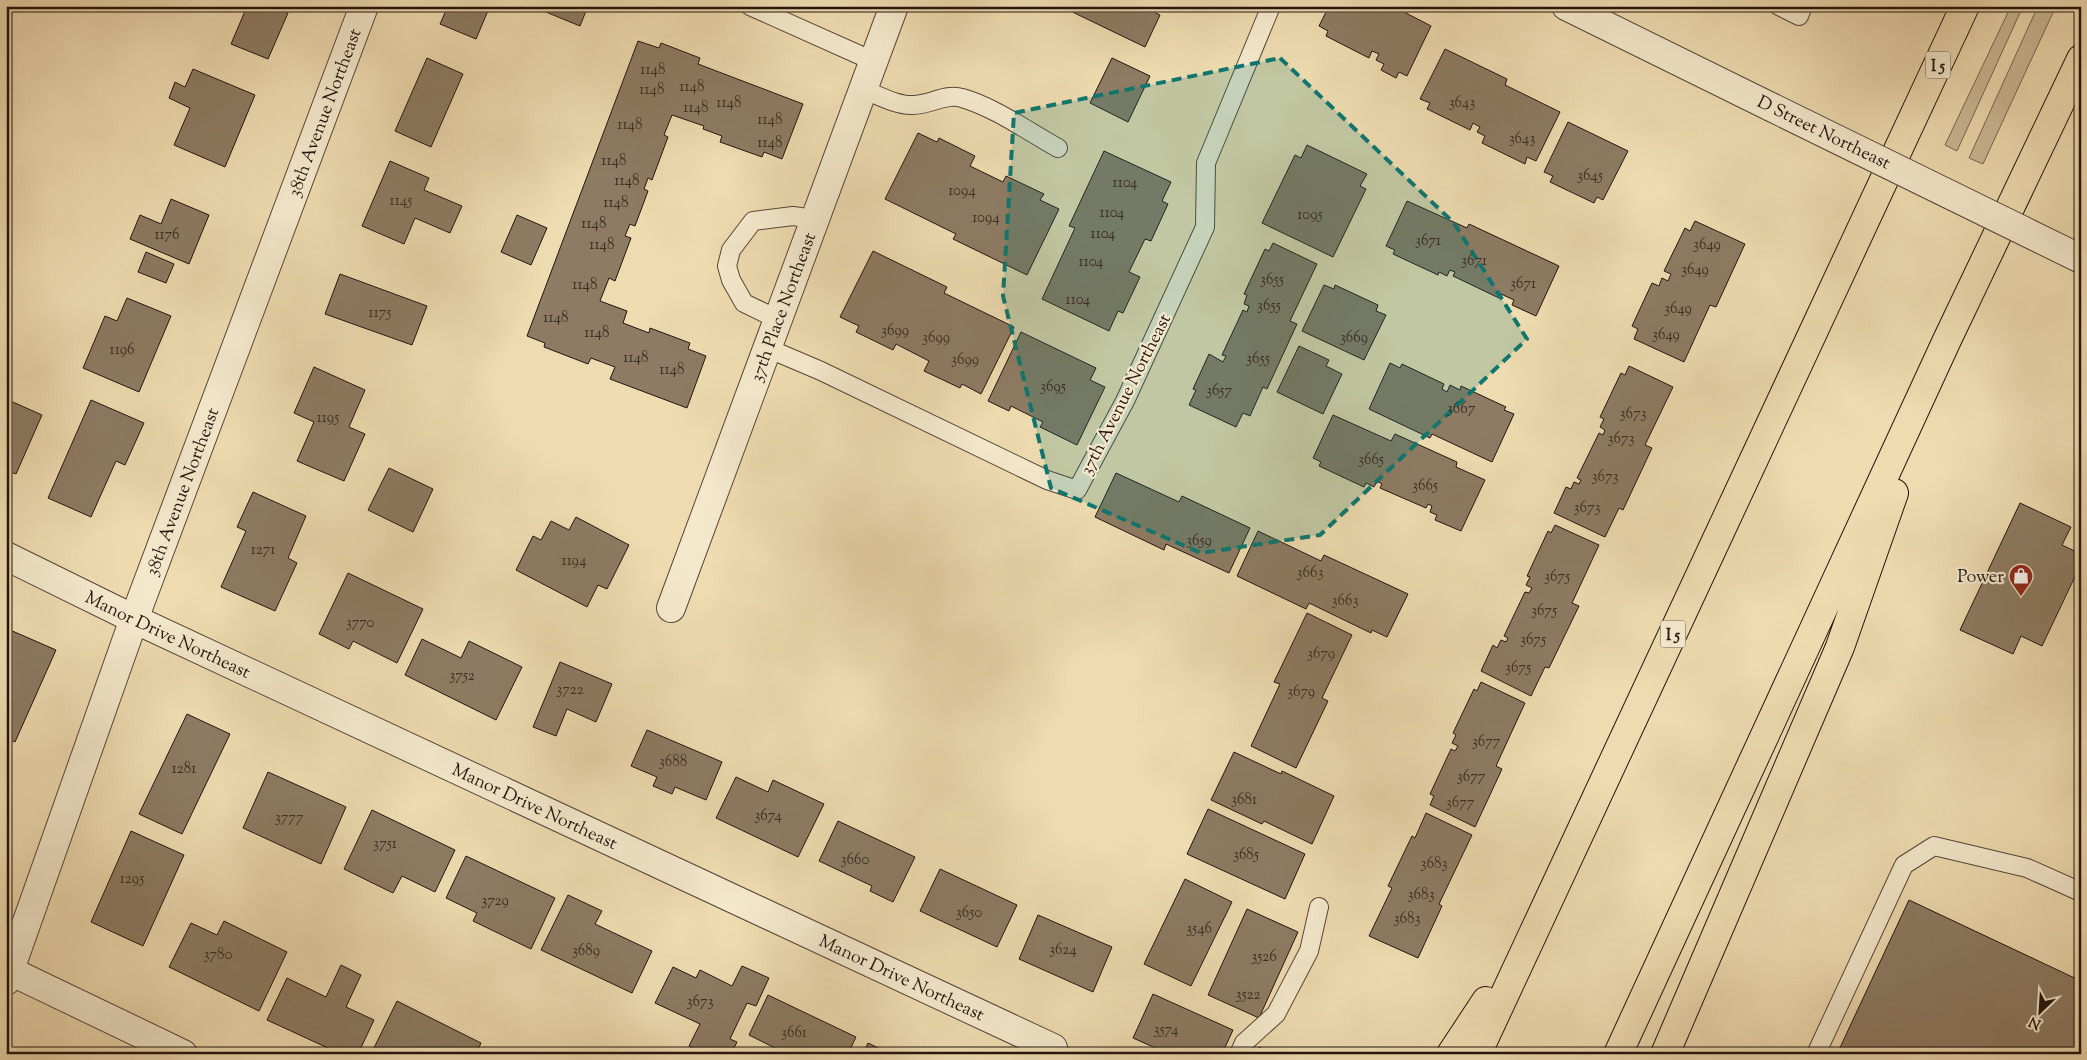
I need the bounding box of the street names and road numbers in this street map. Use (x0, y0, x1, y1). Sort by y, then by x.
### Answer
street label: 38th Avenue Northeast (282, 25, 369, 201)
road number: I 5 (1926, 52, 1950, 78)
street label: D Street Northeast (1752, 90, 1894, 177)
street label: 37th Place Northeast (745, 229, 824, 386)
street label: 37th Avenue Northeast (1075, 310, 1179, 480)
street label: 38th Avenue Northeast (140, 404, 227, 580)
street label: Manor Drive Northeast (80, 586, 254, 686)
road number: I 5 (1660, 620, 1686, 648)
street label: Manor Drive Northeast (447, 758, 621, 858)
street label: Manor Drive Northeast (814, 929, 988, 1029)

